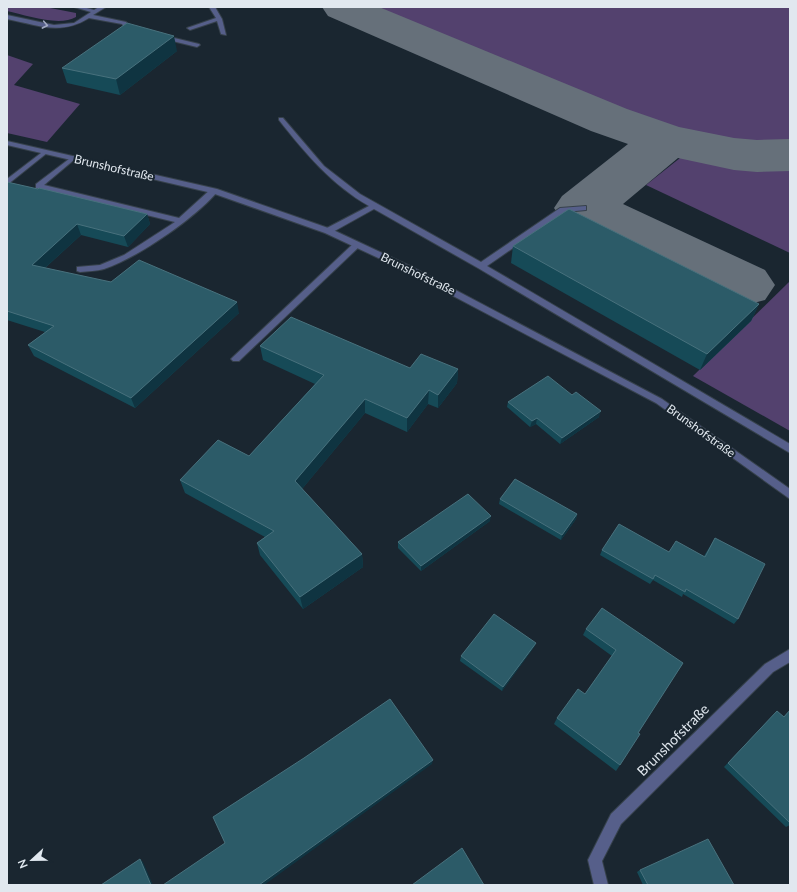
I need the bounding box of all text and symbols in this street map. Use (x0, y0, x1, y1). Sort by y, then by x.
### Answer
one-way arrow (42, 20, 48, 29)
street label: Brunshofstraße (73, 151, 155, 184)
street label: Brunshofstraße (378, 249, 458, 298)
street label: Brunshofstraße (664, 401, 739, 461)
street label: Brunshofstraße (633, 700, 712, 779)
north arrow (12, 840, 52, 880)
text: N (15, 858, 30, 870)

